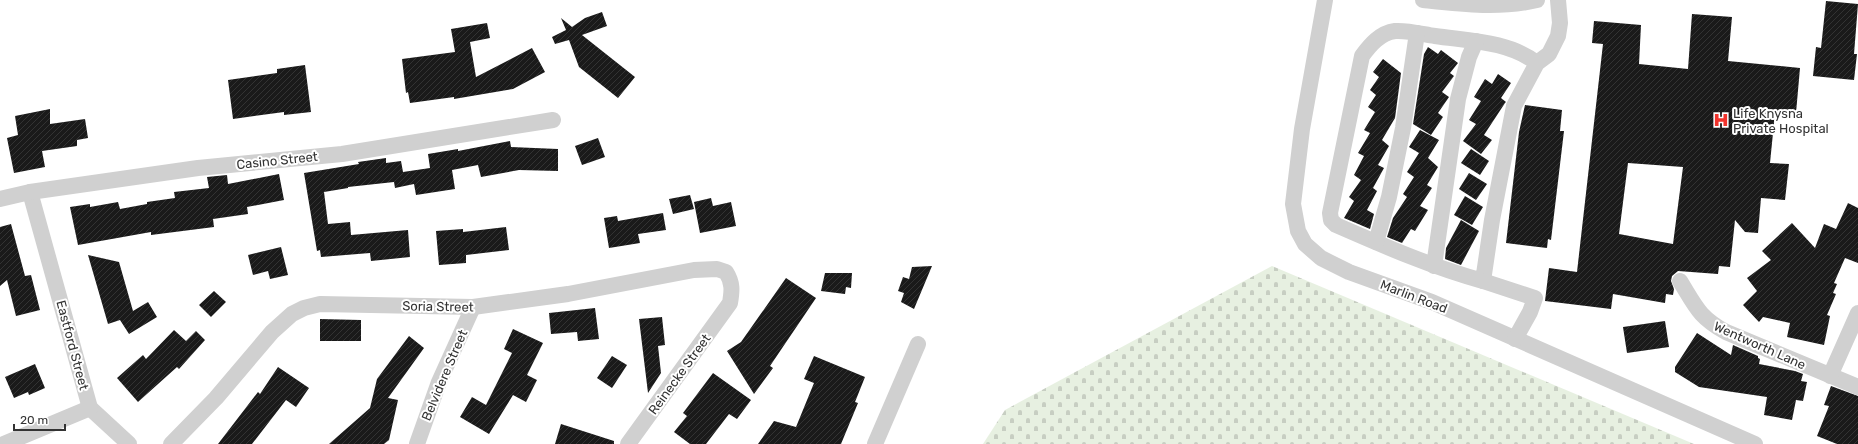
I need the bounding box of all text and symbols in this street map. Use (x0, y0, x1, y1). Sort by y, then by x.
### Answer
place label: Life Knysna Private Hospital (1733, 106, 1829, 136)
hospital icon: Life Knysna Private Hospital (1712, 111, 1730, 129)
street label: Casino Street (236, 149, 318, 172)
street label: Marlin Road (1378, 277, 1449, 316)
street label: Soria Street (402, 298, 474, 315)
street label: Eastford Street (53, 299, 92, 392)
street label: Wentworth Lane (1712, 319, 1808, 372)
street label: Belvidere Street (419, 327, 470, 423)
street label: Reinecke Street (645, 331, 714, 417)
scale bar (14, 406, 65, 432)
text: 20 m (20, 413, 48, 427)

